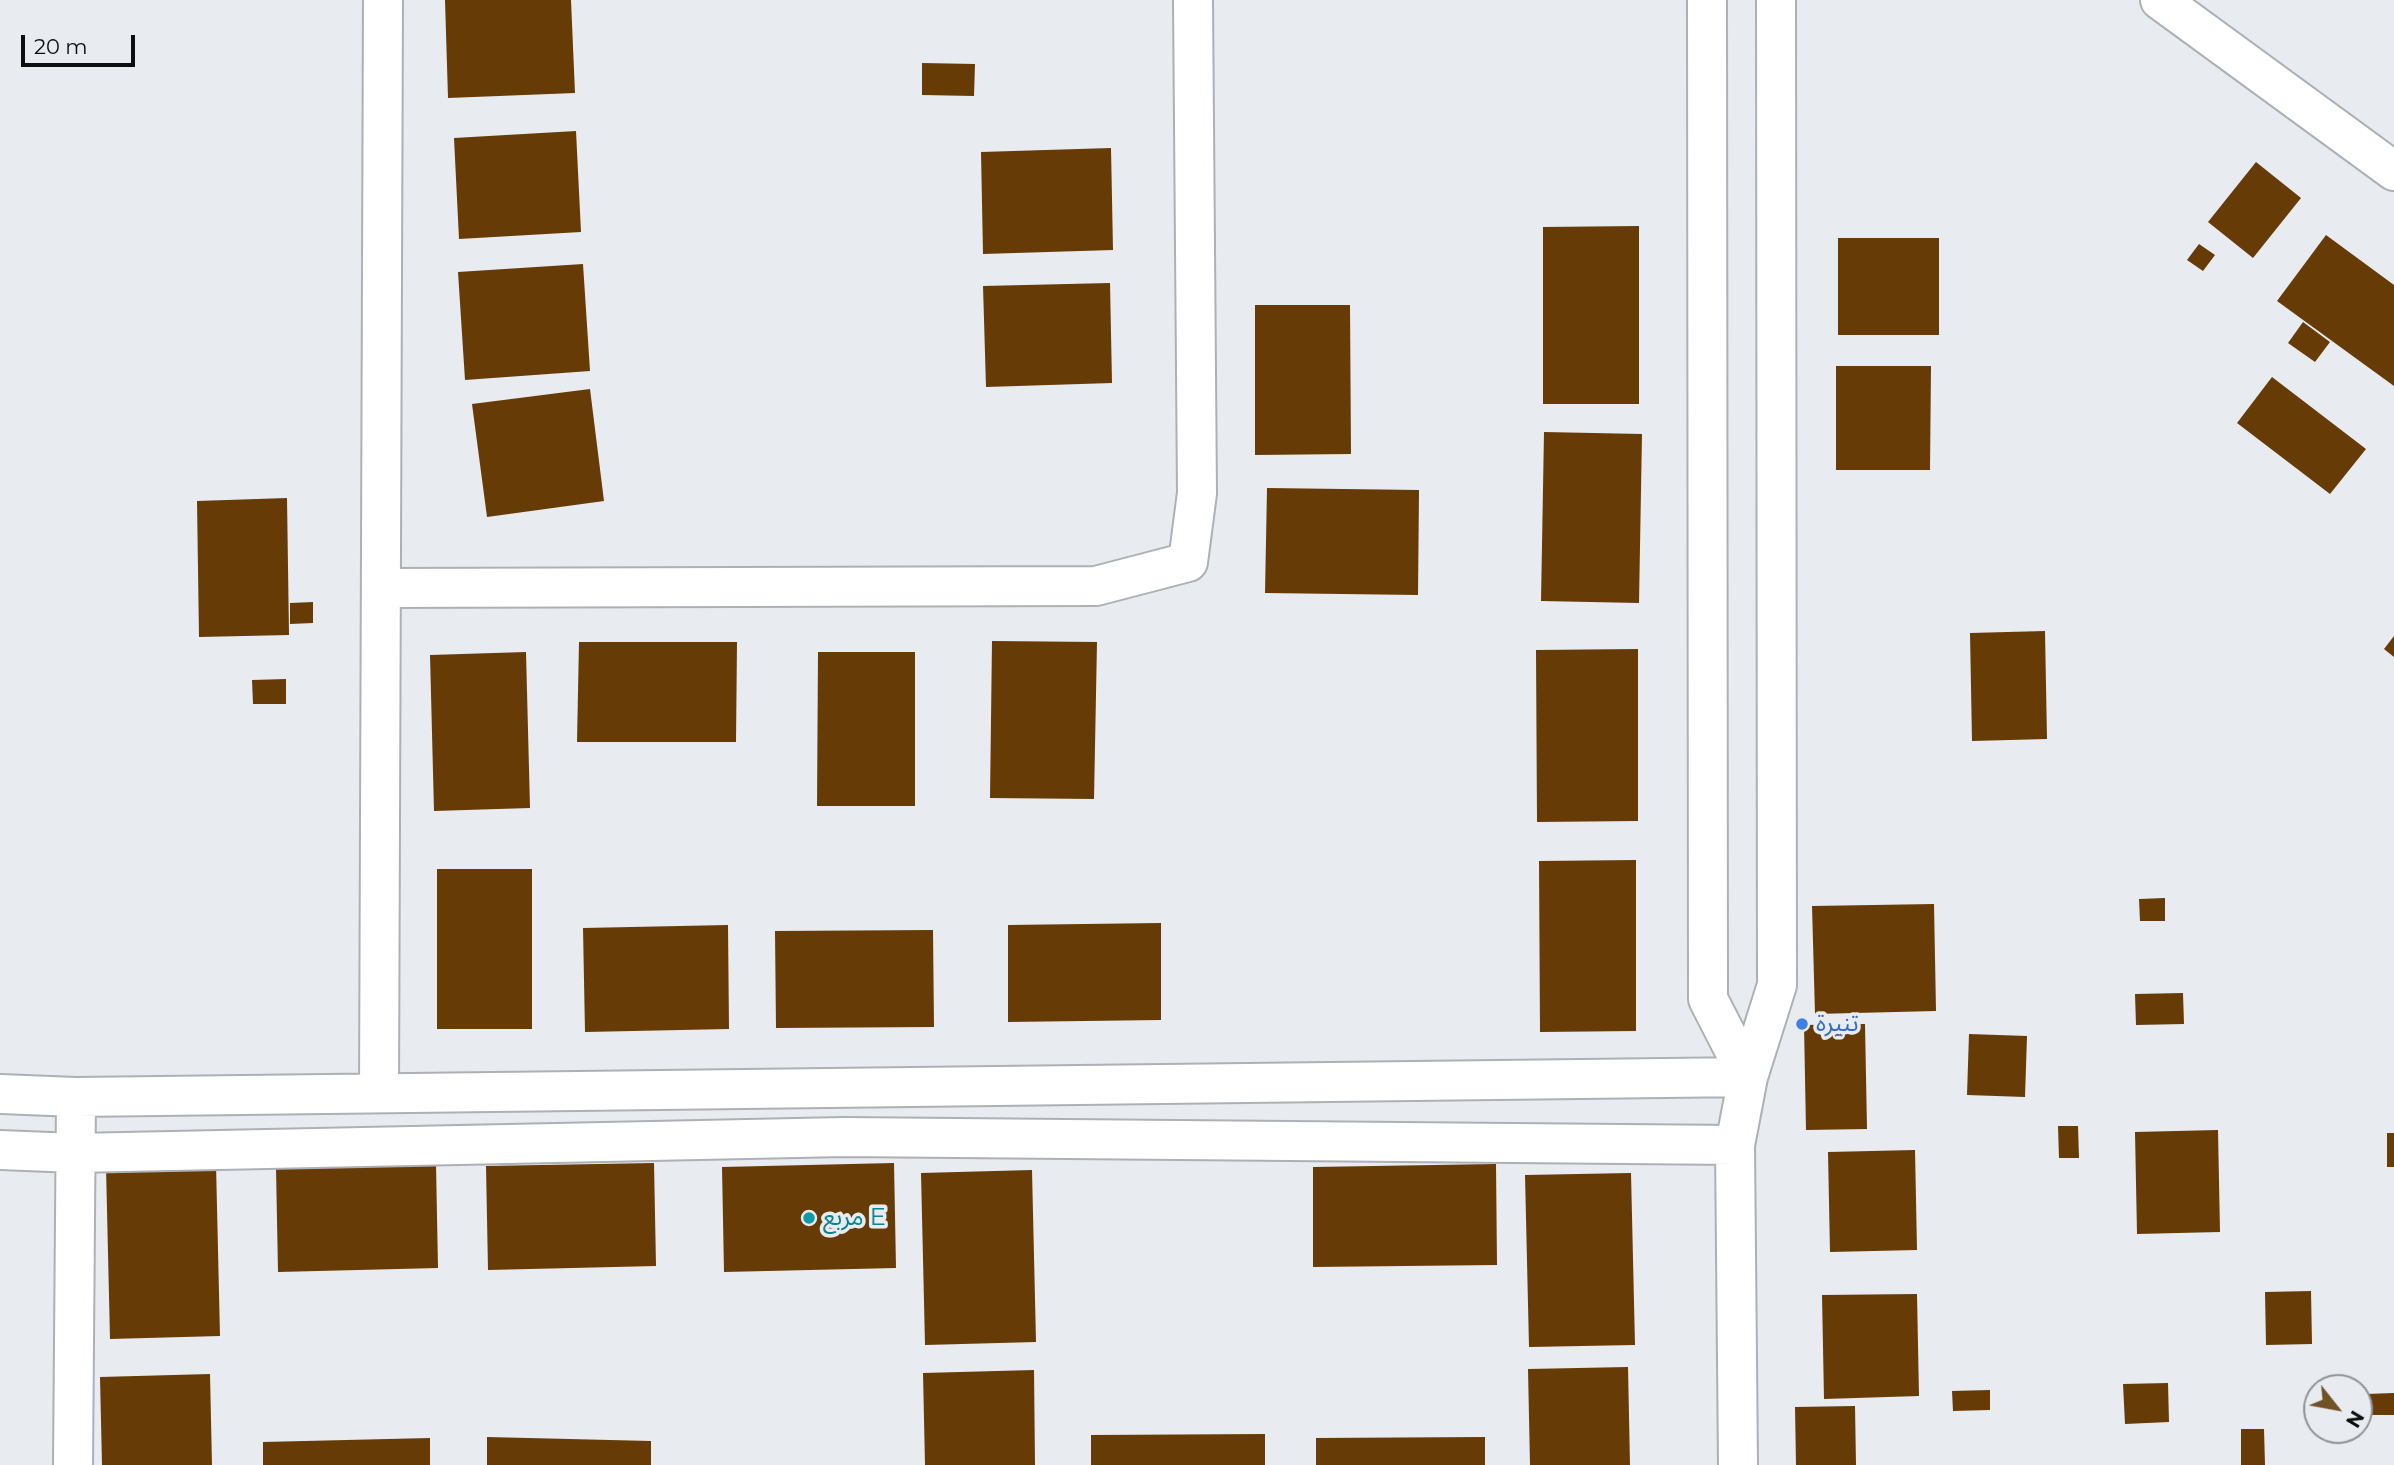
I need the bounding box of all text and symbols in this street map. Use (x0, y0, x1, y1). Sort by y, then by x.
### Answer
scale bar (24, 21, 138, 65)
text: 20 m (34, 34, 88, 59)
place label: تنيرة (1816, 1010, 1859, 1038)
marker: تنيرة (1794, 1016, 1810, 1032)
place label: مربع E (823, 1204, 886, 1232)
marker: مربع E (801, 1210, 817, 1226)
north arrow (2303, 1374, 2373, 1444)
text: N (2341, 1407, 2369, 1432)

